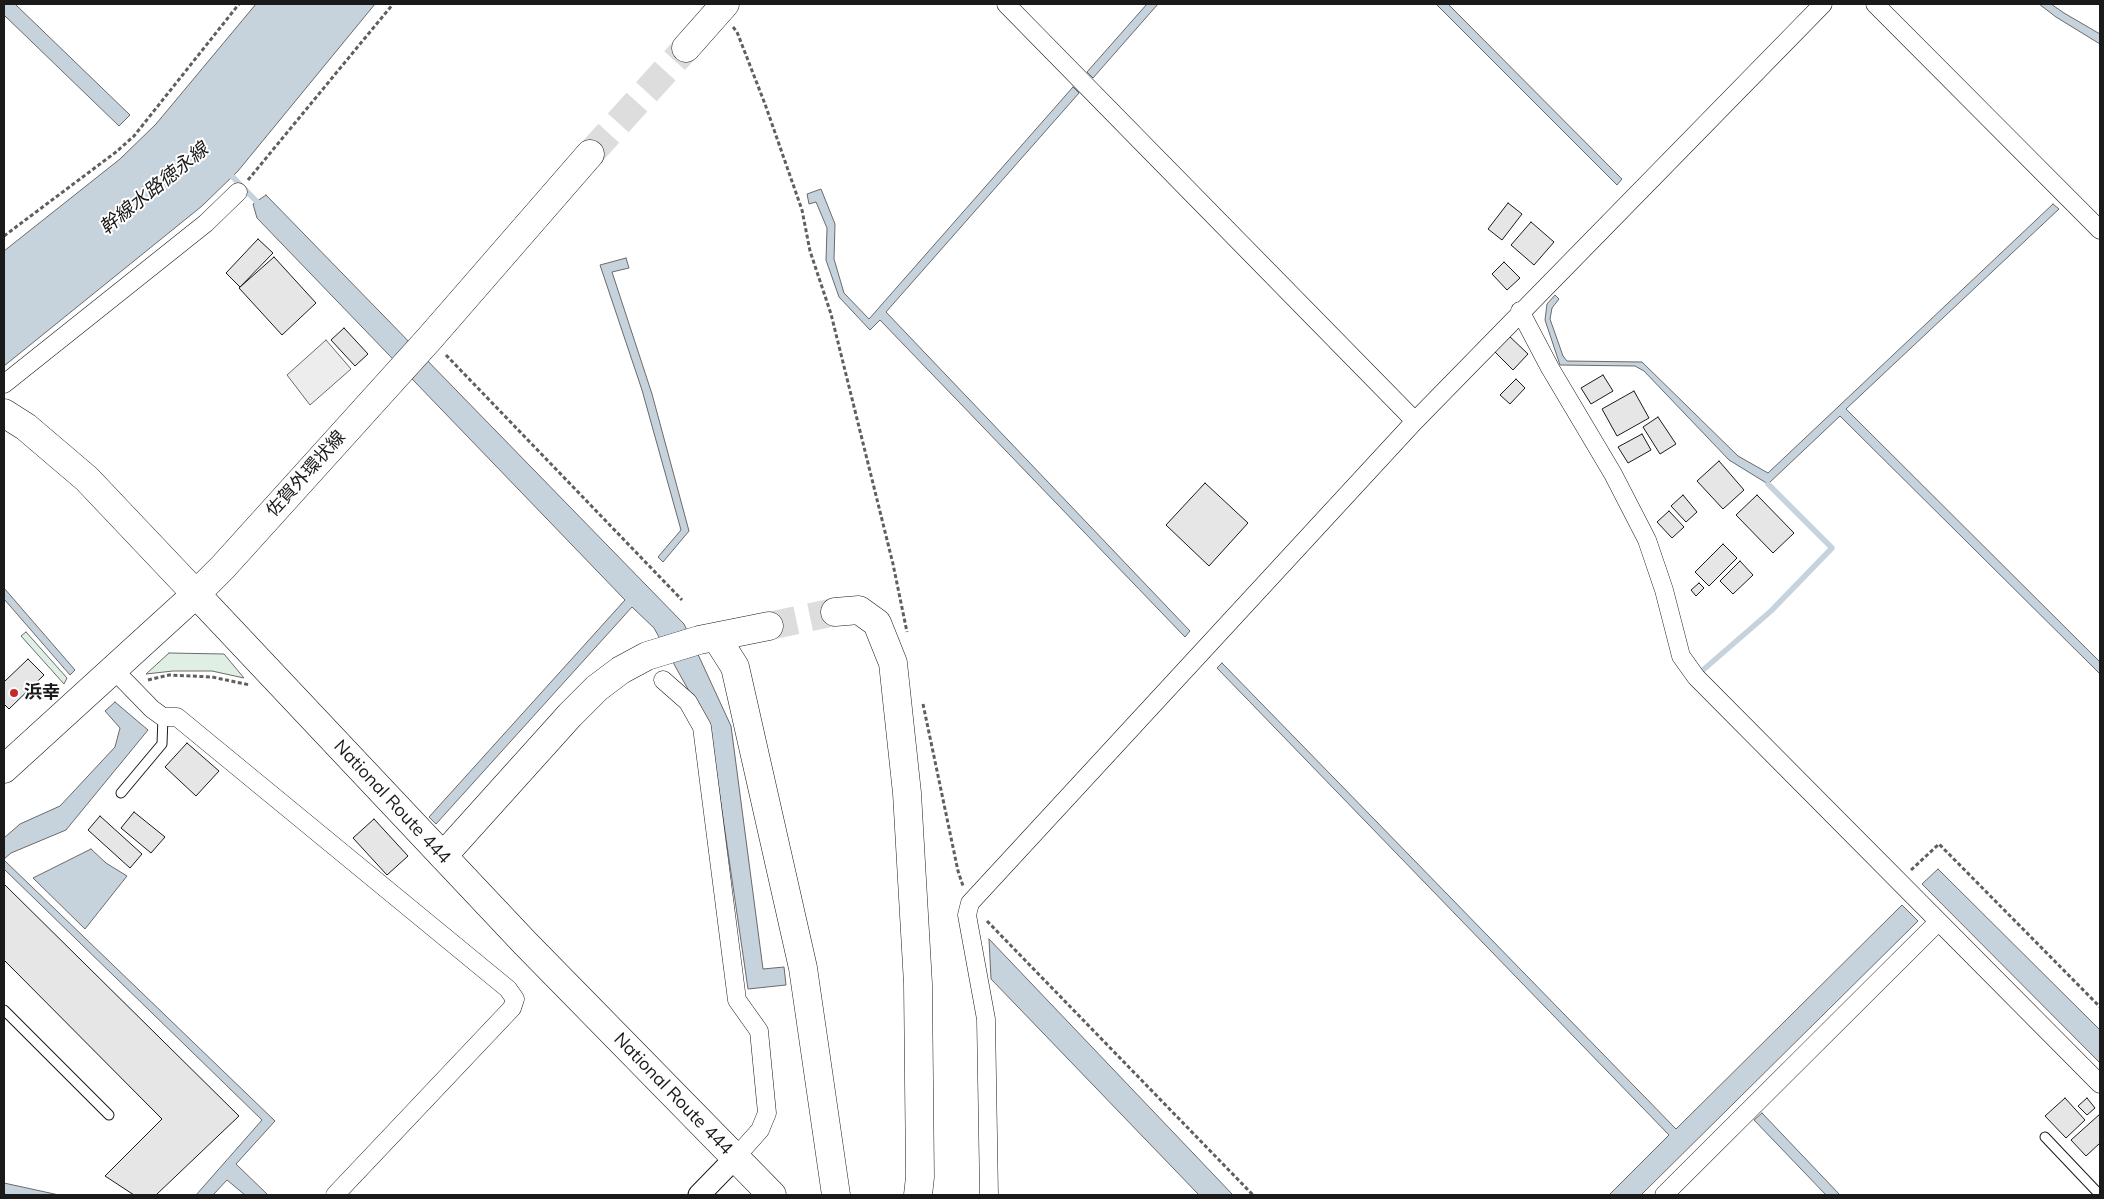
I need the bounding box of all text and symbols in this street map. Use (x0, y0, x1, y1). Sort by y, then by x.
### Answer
water label: 幹線水路徳永線 (95, 138, 213, 240)
street label: 佐賀外環状線 (262, 427, 350, 521)
place label: 浜幸 (24, 682, 60, 704)
marker: 浜幸 (8, 687, 20, 699)
street label: National Route 444 (329, 736, 455, 868)
street label: National Route 444 (609, 1028, 737, 1160)

